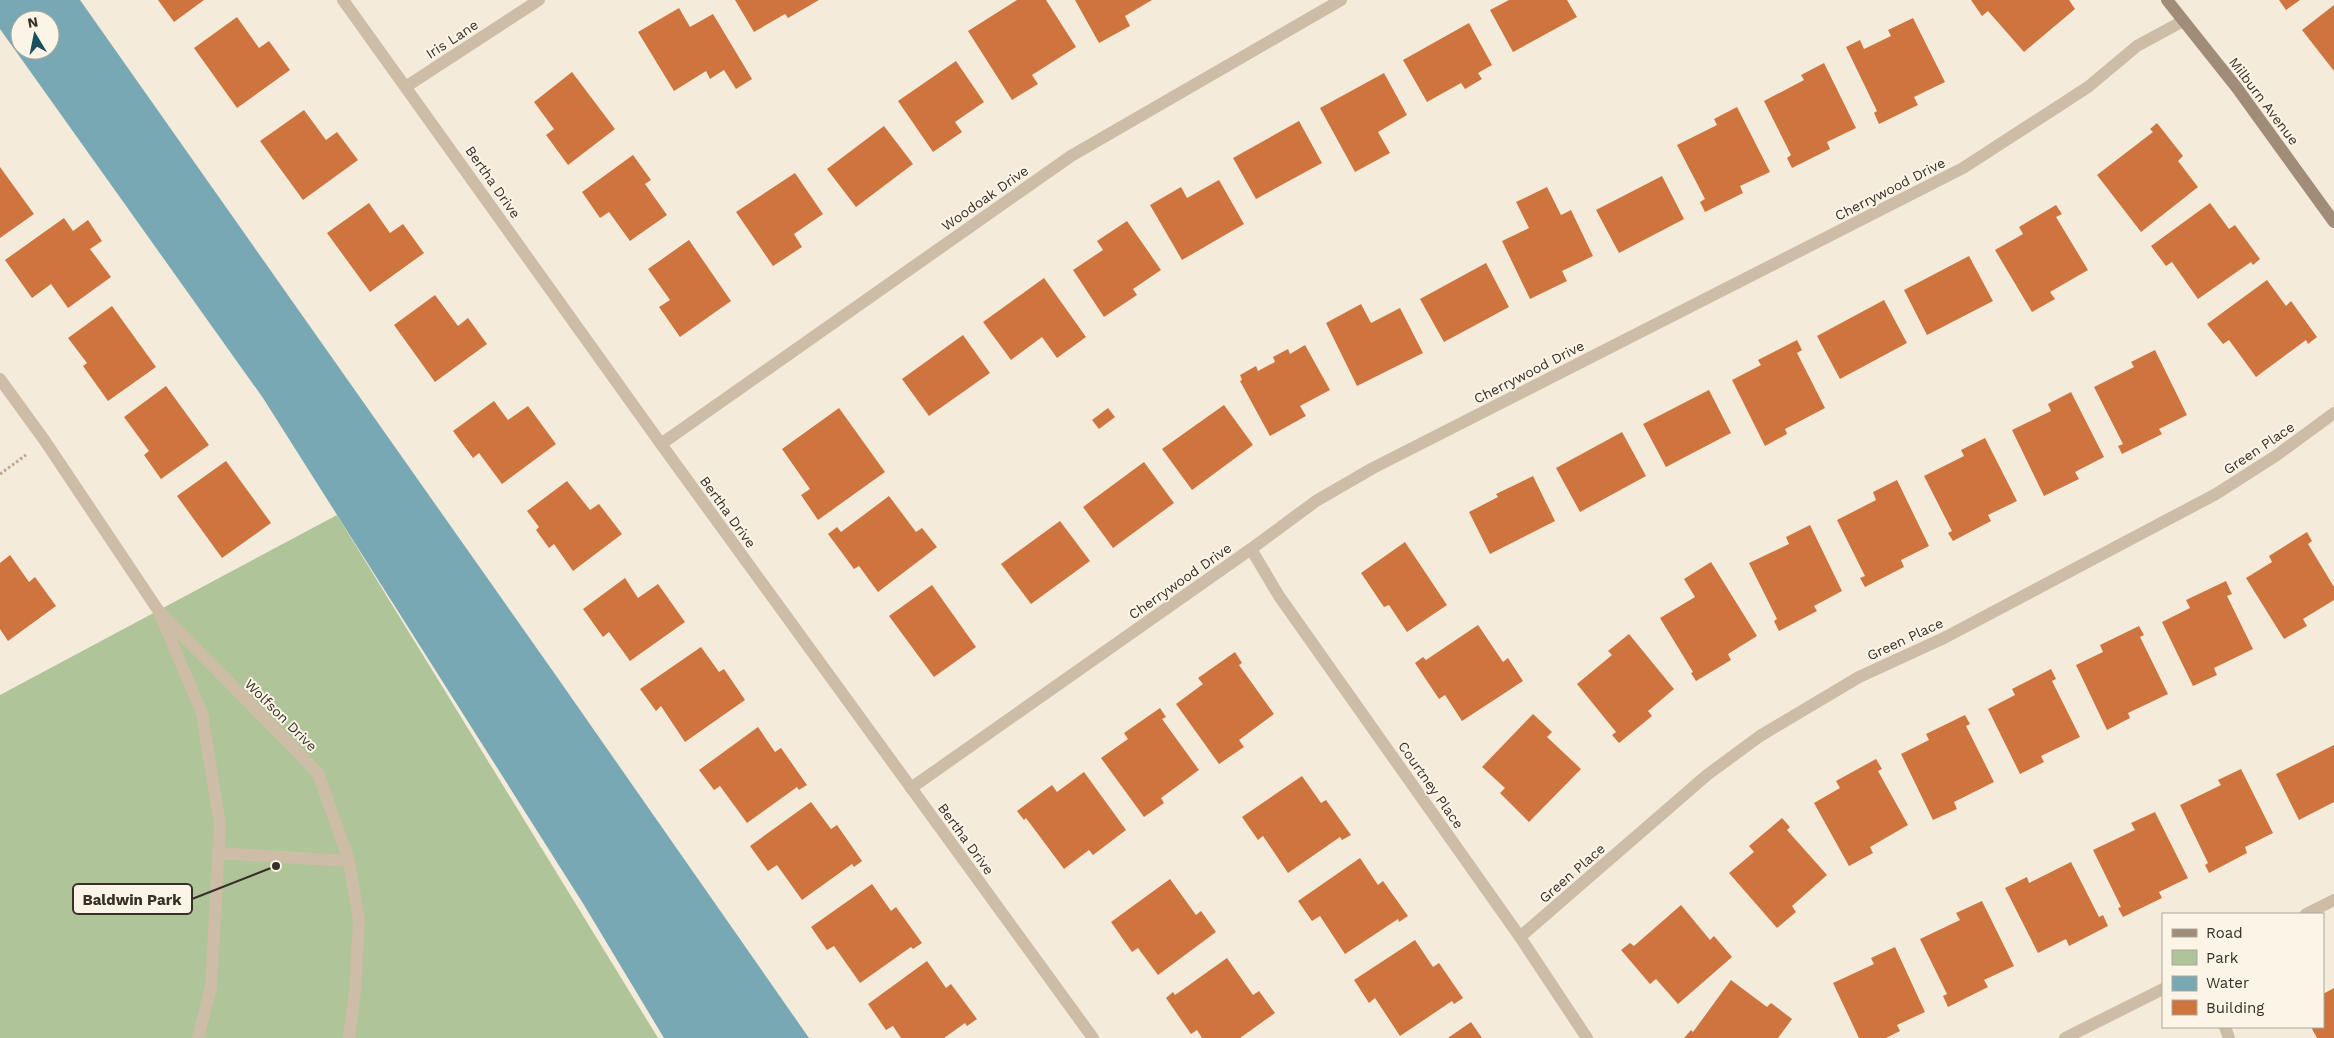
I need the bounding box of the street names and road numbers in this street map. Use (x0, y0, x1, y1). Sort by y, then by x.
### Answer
street label: Iris Lane (423, 16, 481, 62)
street label: Milburn Avenue (2226, 54, 2302, 148)
street label: Bertha Drive (462, 143, 524, 221)
street label: Cherrywood Drive (1832, 154, 1948, 224)
street label: Woodoak Drive (939, 162, 1031, 234)
street label: Cherrywood Drive (1471, 337, 1587, 407)
street label: Green Place (2221, 418, 2297, 478)
street label: Bertha Drive (697, 473, 759, 551)
street label: Cherrywood Drive (1126, 540, 1234, 622)
street label: Green Place (1865, 614, 1945, 664)
street label: Wolfson Drive (242, 676, 320, 754)
street label: Courtney Place (1395, 738, 1467, 832)
street label: Bertha Drive (935, 800, 997, 878)
street label: Green Place (1536, 840, 1608, 906)

